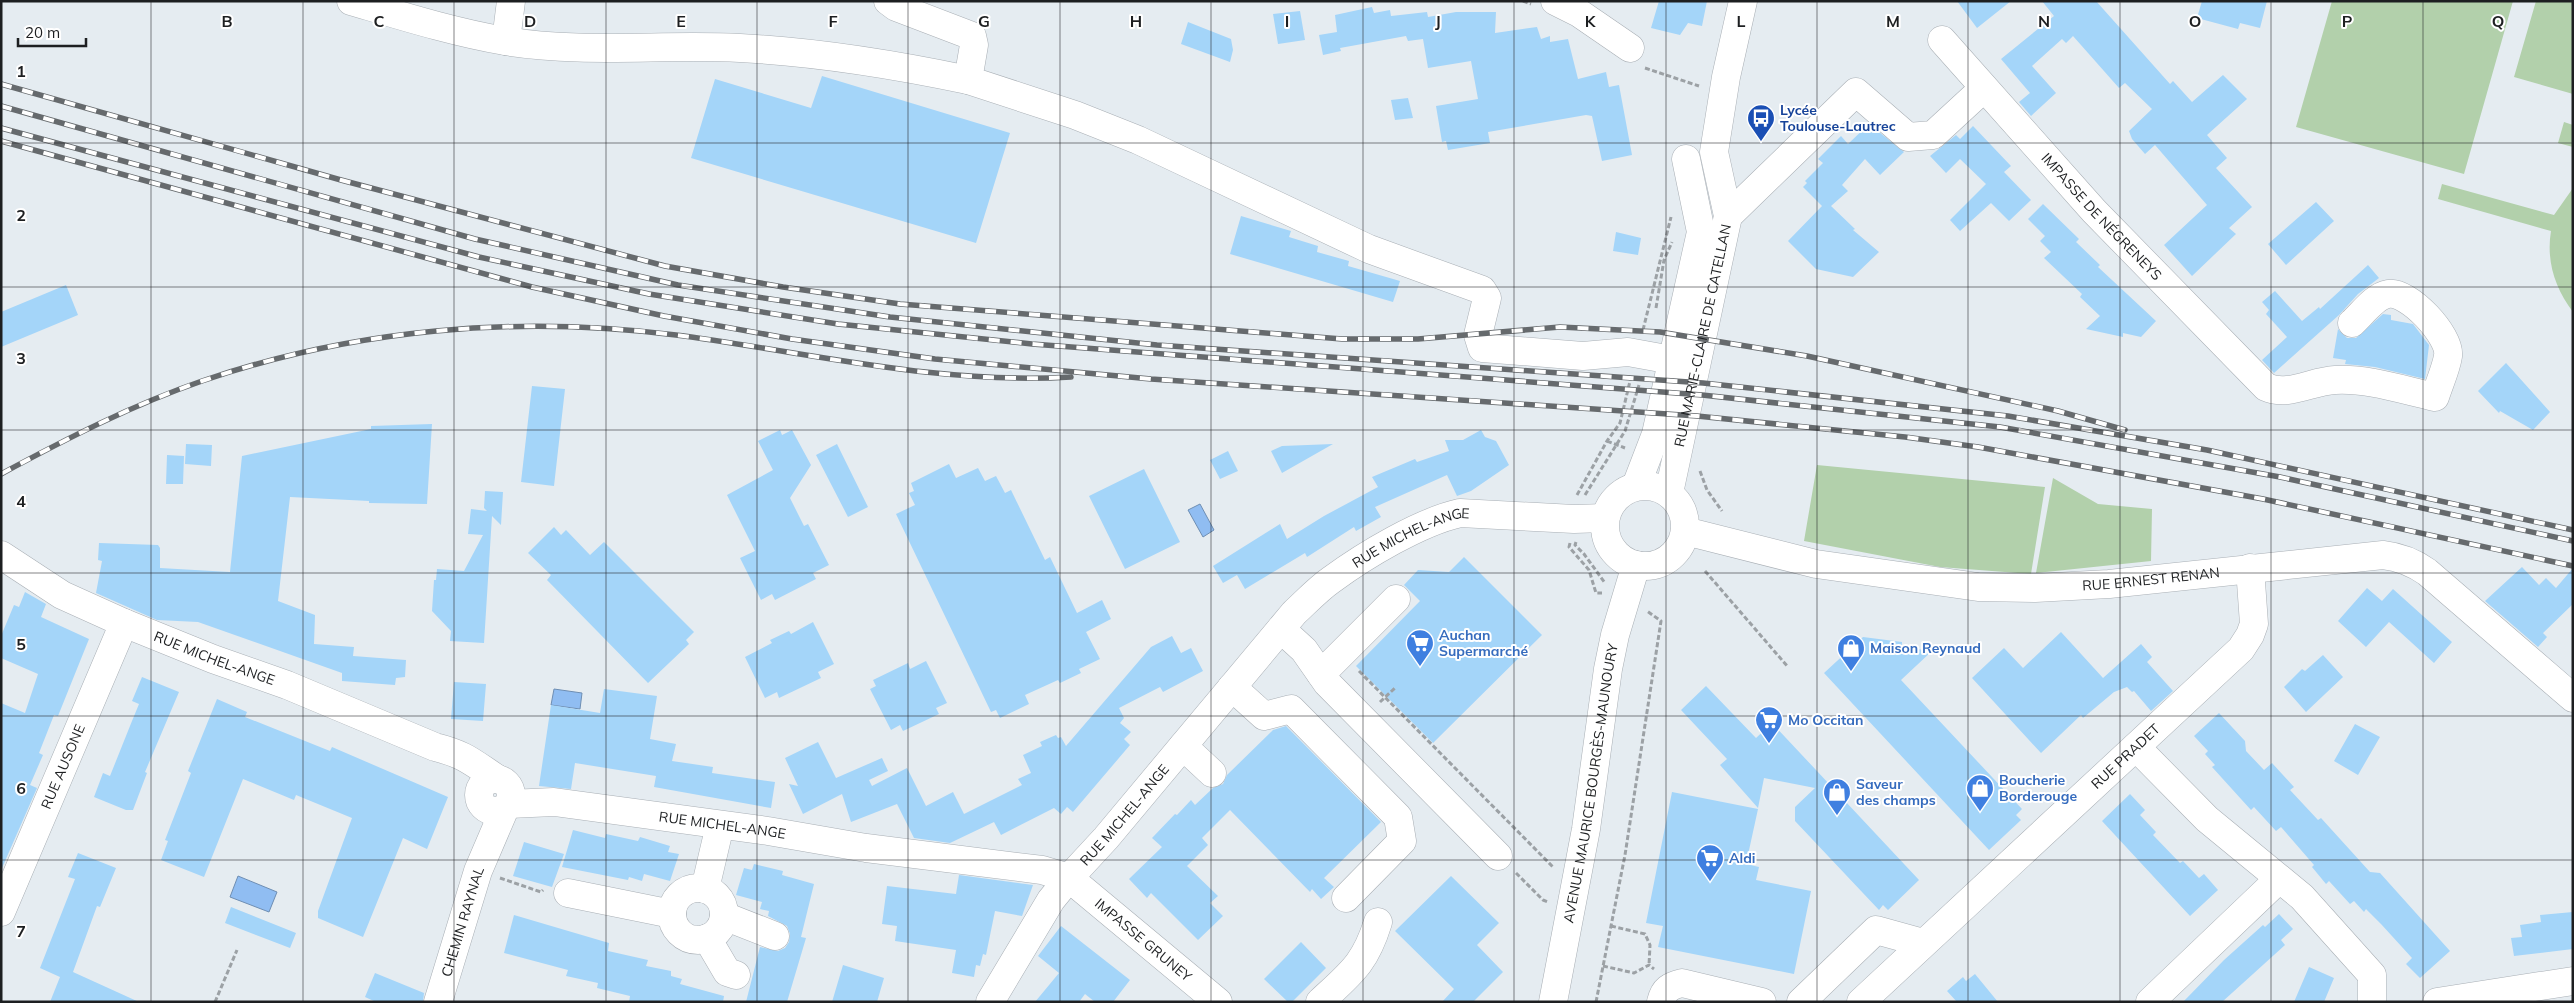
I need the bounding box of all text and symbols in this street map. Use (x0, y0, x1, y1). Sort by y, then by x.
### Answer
text: B (221, 11, 233, 31)
text: C (374, 11, 385, 31)
text: D (524, 11, 536, 31)
text: E (676, 11, 686, 31)
text: F (828, 11, 838, 31)
text: G (978, 11, 990, 31)
text: H (1130, 11, 1142, 31)
text: I (1285, 11, 1289, 31)
text: J (1435, 11, 1441, 31)
text: K (1585, 11, 1597, 31)
text: L (1737, 11, 1746, 31)
text: M (1886, 11, 1900, 31)
text: N (2038, 11, 2050, 31)
text: O (2189, 11, 2201, 31)
text: P (2342, 11, 2353, 31)
text: Q (2492, 11, 2504, 31)
scale bar (18, 15, 85, 47)
text: 20 m (25, 23, 60, 42)
text: 1 (16, 61, 26, 81)
place label: Lycée Toulouse-Lautrec (1780, 101, 1896, 135)
bus stop icon: Lycée Toulouse-Lautrec (1746, 103, 1776, 142)
street label: IMPASSE DE NÉGRENEYS (2038, 149, 2166, 284)
text: 2 (16, 205, 26, 225)
street label: RUE MARIE-CLAIRE DE CATELLAN (1670, 222, 1735, 449)
text: 3 (16, 348, 26, 368)
text: 4 (16, 491, 26, 511)
street label: RUE MICHEL-ANGE (1349, 504, 1470, 572)
street label: RUE ERNEST RENAN (2082, 563, 2221, 594)
place label: Auchan Supermarché (1439, 626, 1528, 660)
street label: RUE MICHEL-ANGE (151, 627, 277, 689)
supermarket icon: Auchan Supermarché (1405, 628, 1435, 667)
shop icon: Maison Reynaud (1836, 633, 1866, 672)
text: 5 (16, 634, 26, 654)
place label: Maison Reynaud (1870, 639, 1981, 657)
street label: AVENUE MAURICE BOURGÈS-MAUNOURY (1559, 641, 1622, 925)
supermarket icon: Mo Occitan (1754, 705, 1784, 744)
place label: Mo Occitan (1788, 711, 1863, 729)
street label: RUE PRADET (2087, 719, 2164, 793)
street label: RUE AUSONE (37, 721, 89, 812)
street label: RUE MICHEL-ANGE (1076, 760, 1173, 869)
place label: Boucherie Borderouge (1999, 771, 2077, 805)
shop icon: Boucherie Borderouge (1965, 773, 1995, 812)
place label: Saveur des champs (1856, 775, 1936, 809)
shop icon: Saveur des champs (1822, 777, 1852, 816)
text: 6 (16, 778, 26, 798)
street label: RUE MICHEL-ANGE (658, 807, 787, 843)
supermarket icon: Aldi (1695, 843, 1725, 882)
place label: Aldi (1729, 849, 1756, 867)
street label: CHEMIN RAYNAL (437, 863, 488, 979)
street label: IMPASSE GRUNEY (1091, 894, 1196, 986)
text: 7 (16, 921, 26, 941)

